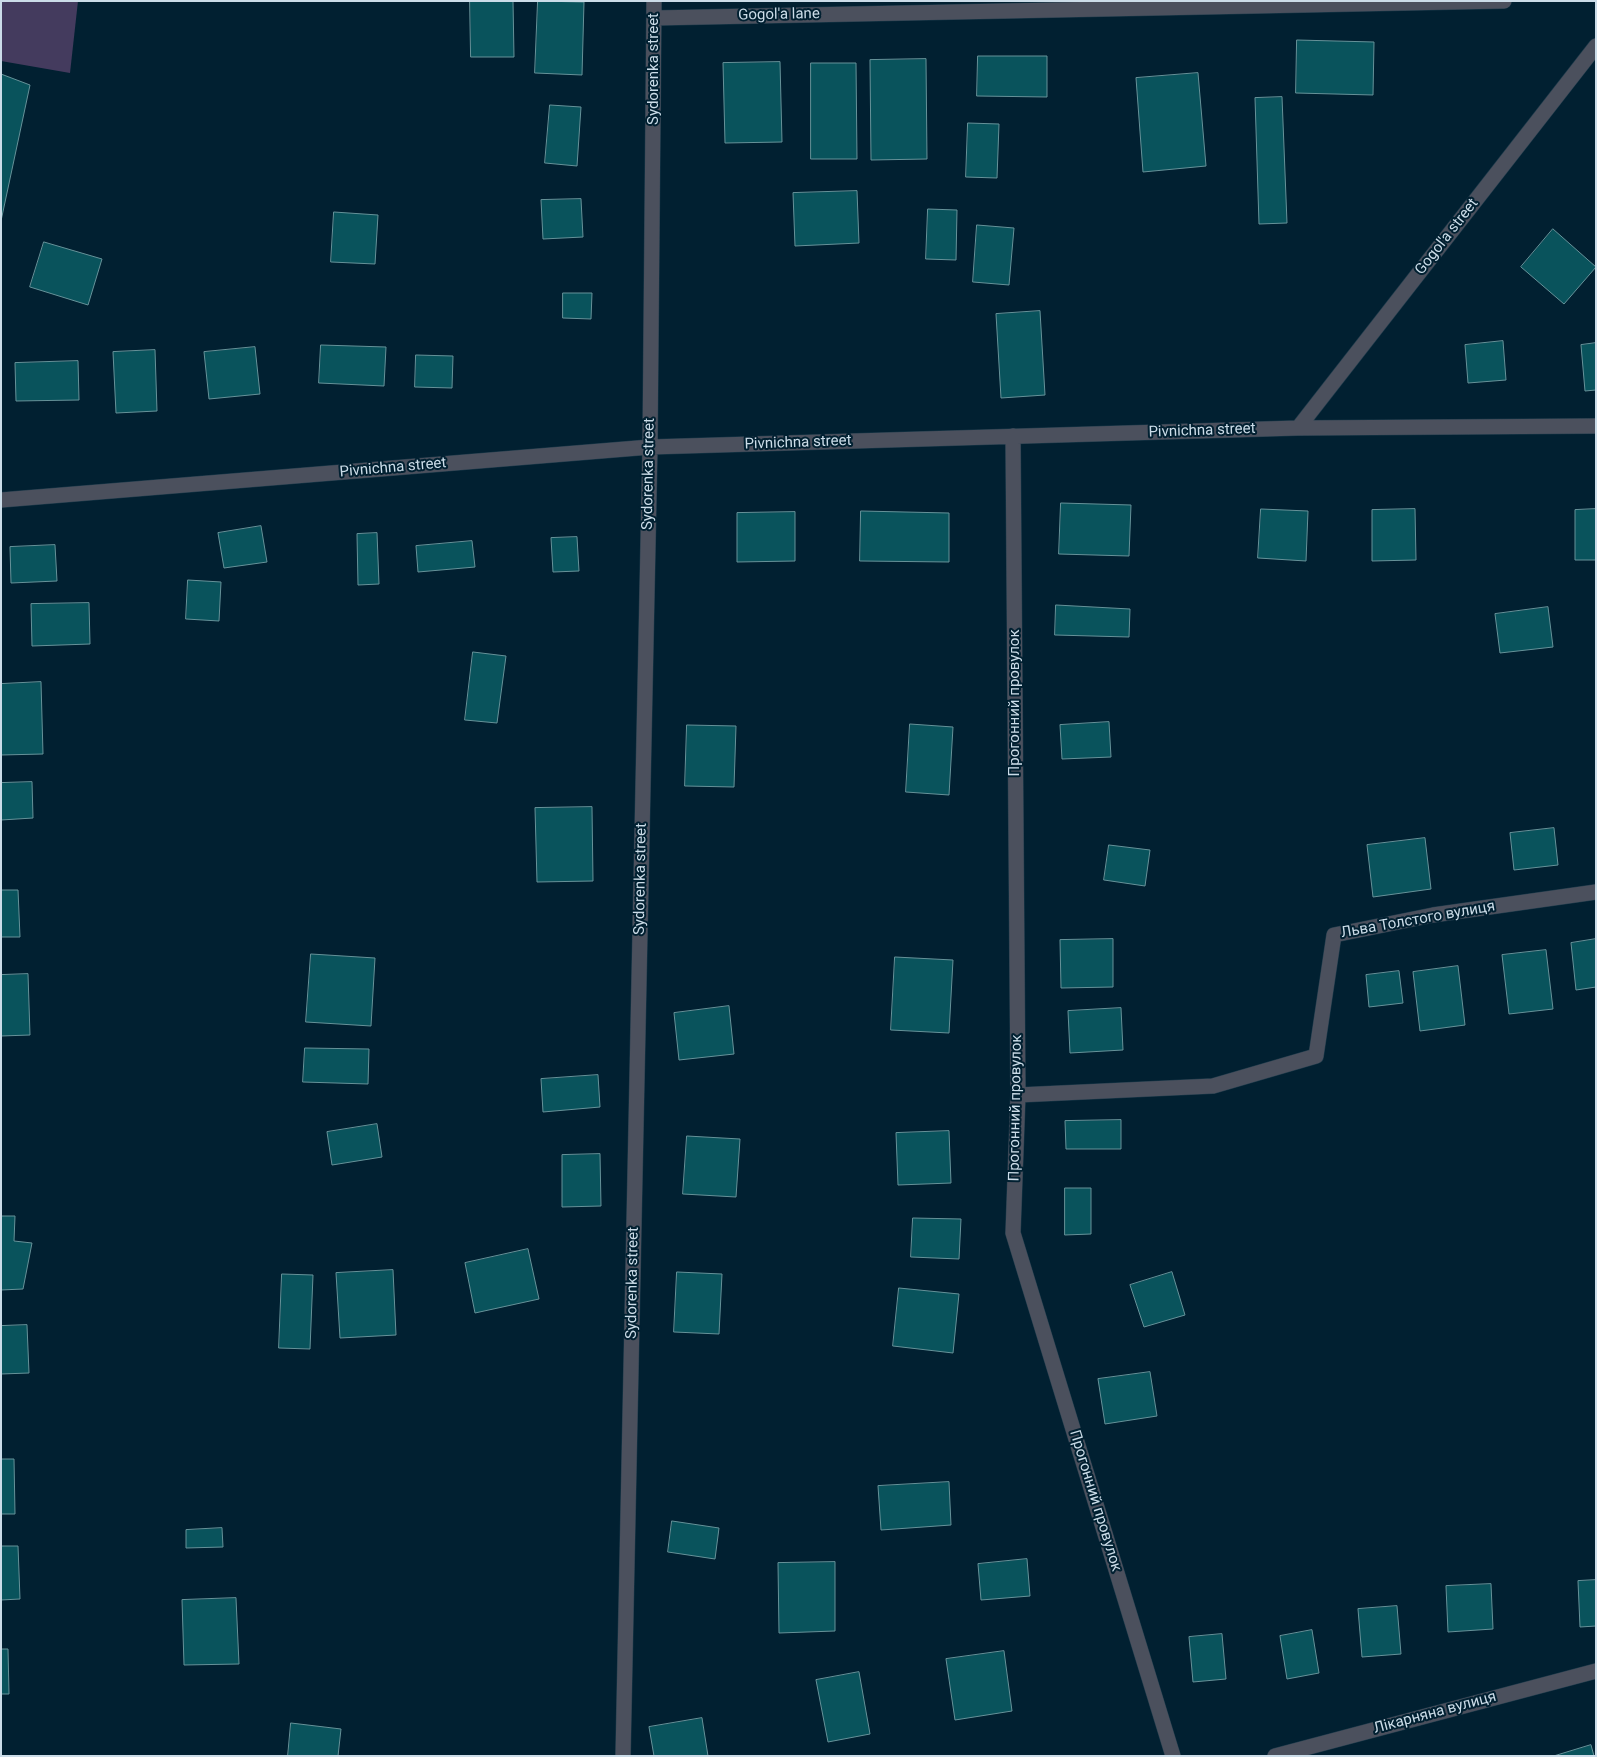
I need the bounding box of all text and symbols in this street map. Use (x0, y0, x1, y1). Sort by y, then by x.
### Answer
street label: Gogol'a lane (738, 5, 820, 25)
street label: Sydorenka street (645, 13, 663, 125)
street label: Gogol'a street (1412, 195, 1482, 279)
street label: Sydorenka street (639, 418, 659, 530)
street label: Pivnichna street (1148, 420, 1256, 442)
street label: Pivnichna street (744, 432, 852, 454)
street label: Pivnichna street (339, 454, 447, 482)
street label: Прогонний провулок (1006, 630, 1024, 776)
street label: Sydorenka street (631, 823, 651, 935)
street label: Льва Толстого вулиця (1340, 898, 1496, 942)
street label: Прогонний провулок (1006, 1034, 1026, 1182)
street label: Sydorenka street (623, 1227, 643, 1339)
street label: Прогонний провулок (1065, 1428, 1125, 1574)
street label: Лікарняна вулиця (1372, 1688, 1498, 1738)

